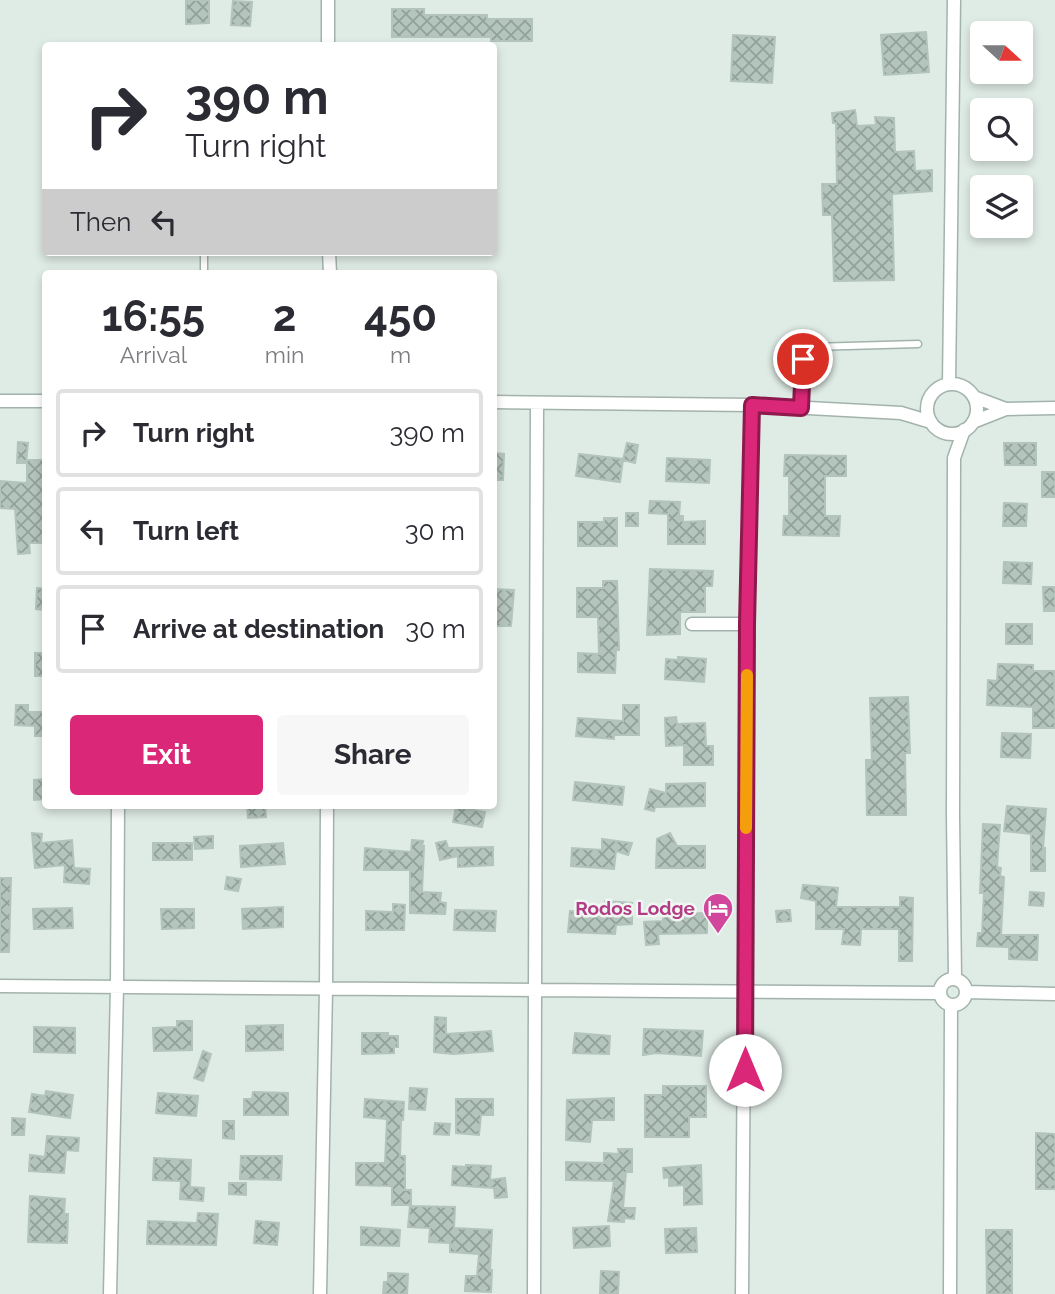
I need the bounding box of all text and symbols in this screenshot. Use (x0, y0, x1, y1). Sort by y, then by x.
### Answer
north arrow (970, 21, 1032, 84)
map controls (970, 21, 1033, 238)
text: 390 m (185, 68, 329, 125)
icon: right (70, 70, 161, 161)
button: search (970, 98, 1033, 161)
text: Turn right (185, 127, 326, 164)
button: layers (970, 175, 1033, 238)
icon: left (145, 203, 183, 241)
text: Then (70, 207, 131, 237)
text: 16:55 (102, 292, 205, 341)
text: 2 (273, 292, 296, 341)
text: 450 (364, 292, 437, 341)
pin (773, 329, 833, 389)
icon: arrive (784, 340, 822, 378)
text: Arrival (120, 341, 187, 368)
text: min (265, 341, 304, 368)
text: m (390, 341, 411, 368)
icon: right (74, 414, 112, 452)
text: Turn right (133, 418, 254, 448)
text: 390 m (389, 418, 465, 448)
icon: left (74, 512, 112, 550)
text: Turn left (133, 516, 239, 546)
text: 30 m (405, 516, 465, 546)
icon: arrive (74, 610, 112, 648)
text: Arrive at destination (133, 614, 384, 644)
text: 30 m (405, 614, 466, 644)
button: Exit (70, 715, 263, 795)
button: Share (277, 715, 469, 795)
hotel icon: Rodos Lodge (701, 891, 735, 935)
place label: Rodos Lodge (575, 897, 695, 919)
position arrow (708, 1033, 782, 1107)

